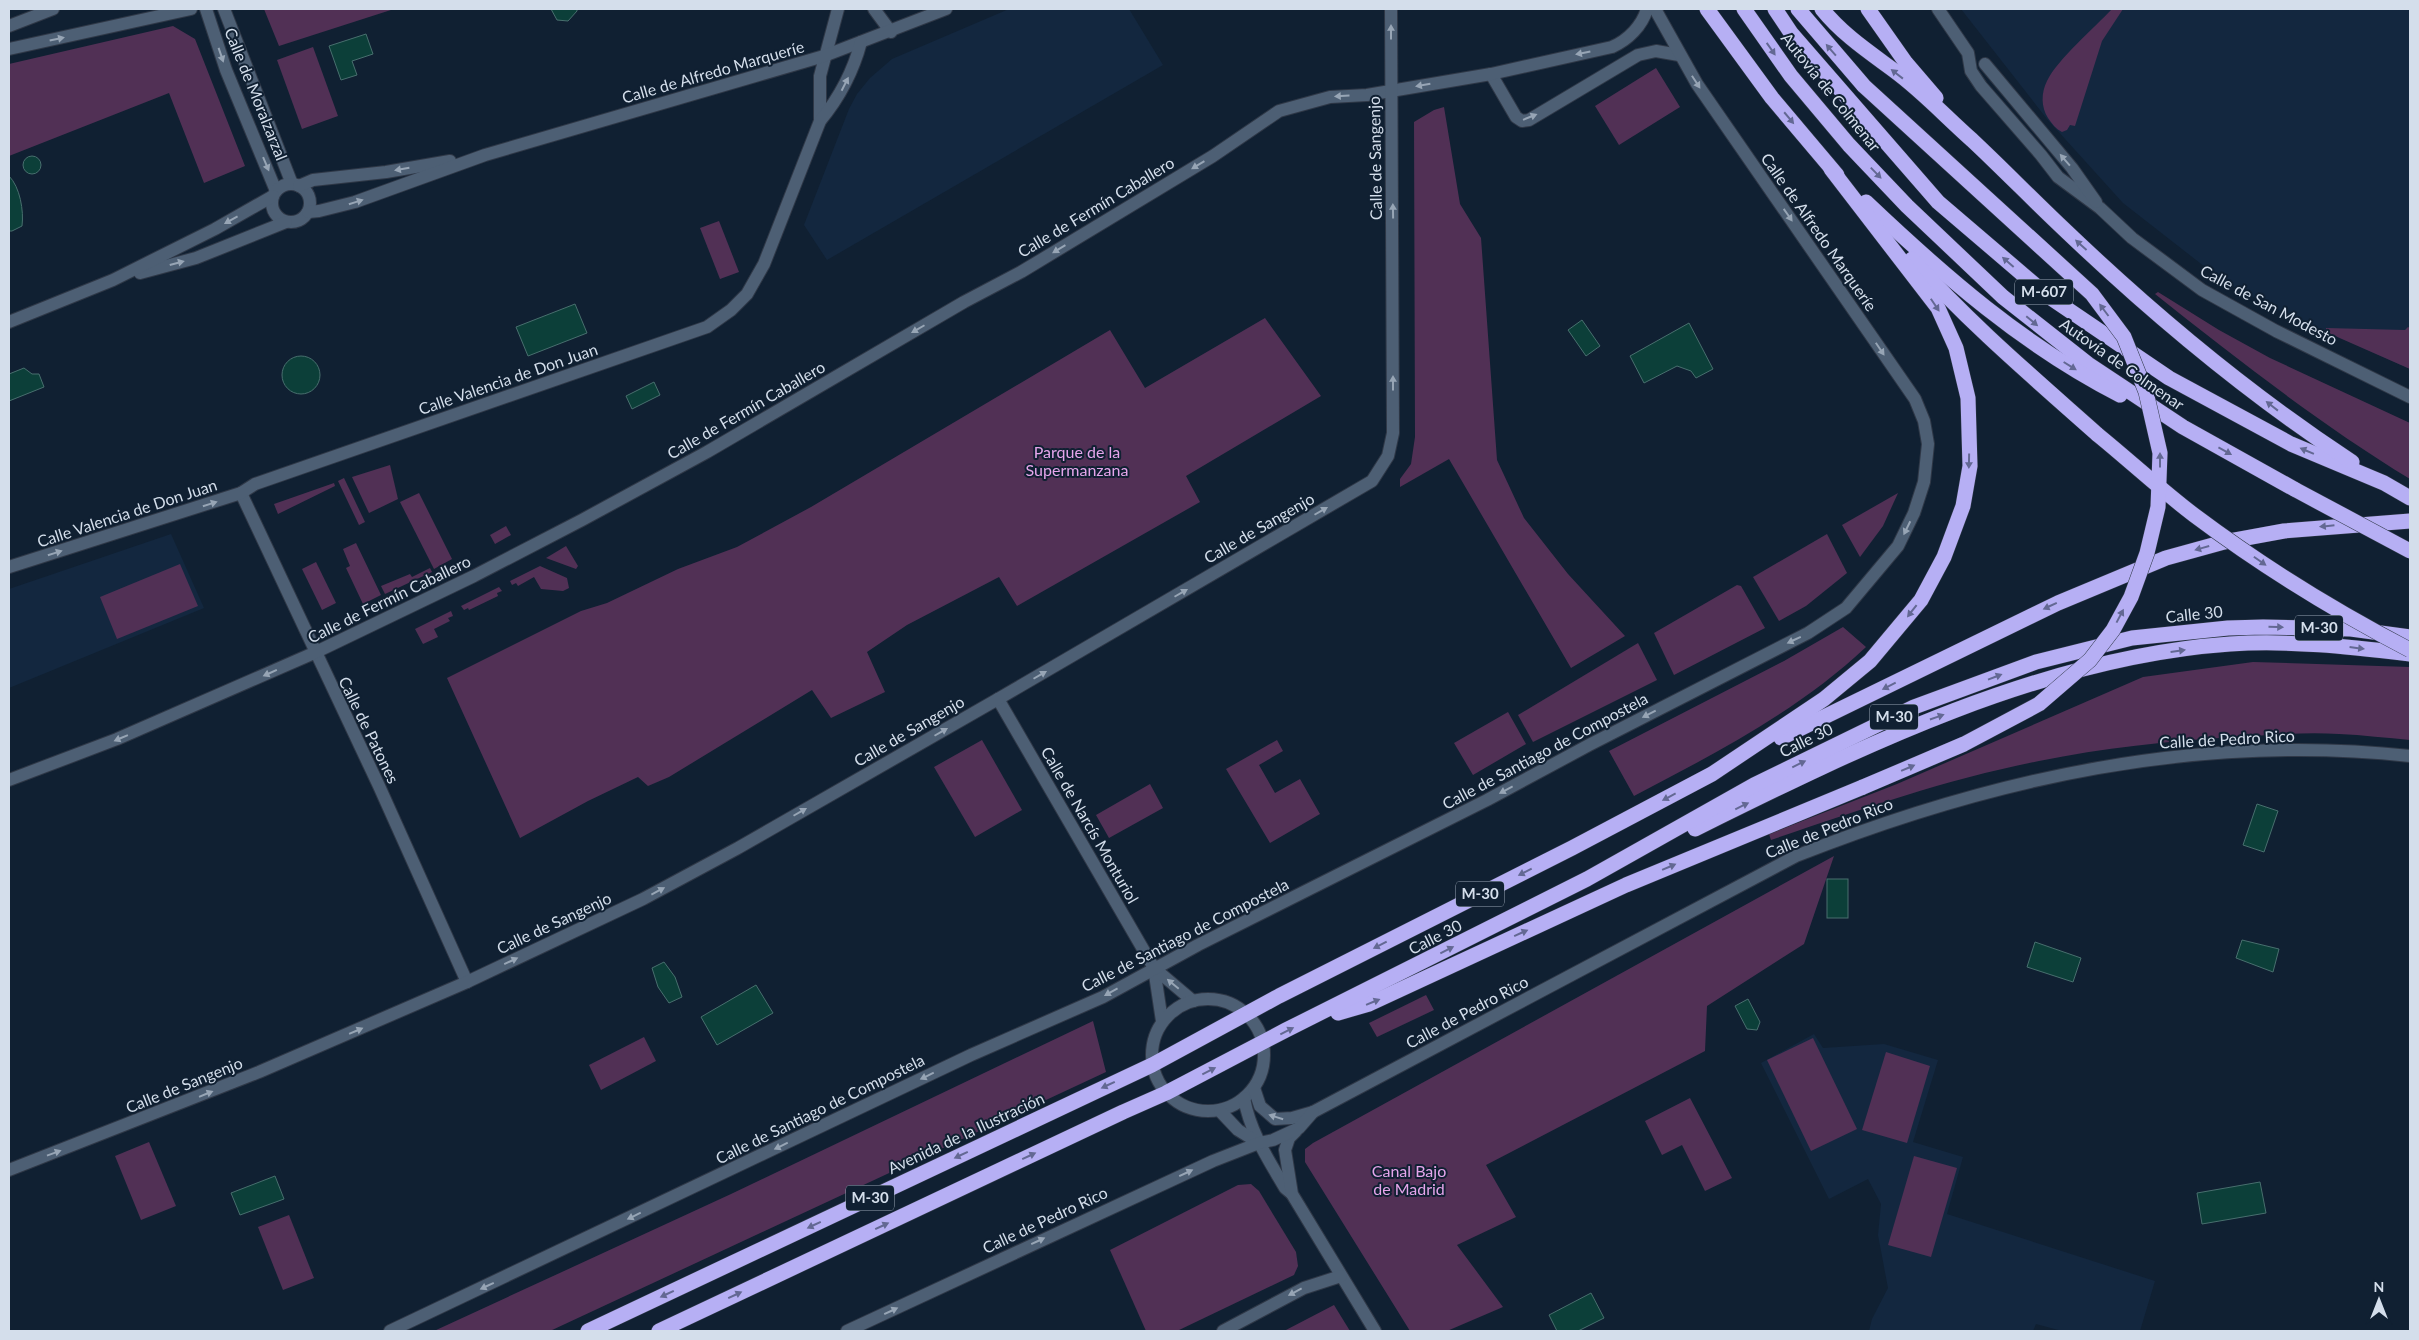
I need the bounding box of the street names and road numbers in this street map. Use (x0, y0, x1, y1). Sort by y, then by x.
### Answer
street label: Calle de Moralzarzal (221, 25, 292, 163)
street label: Autovía de Colmenar (1778, 28, 1885, 155)
street label: Calle de Alfredo Marqueríe (620, 36, 806, 107)
street label: Calle de Sangenjo (1364, 96, 1385, 220)
street label: Calle de Alfredo Marqueríe (1758, 149, 1881, 314)
street label: Calle de Fermín Caballero (1014, 152, 1177, 261)
street label: Calle de San Modesto (2197, 260, 2341, 349)
road number: M-607 (2015, 280, 2073, 304)
street label: Autovía de Colmenar (2056, 314, 2188, 414)
street label: Calle Valencia de Don Juan (416, 339, 600, 418)
street label: Calle de Fermín Caballero (663, 357, 828, 463)
street label: Calle Valencia de Don Juan (35, 474, 219, 551)
street label: Calle de Sangenjo (1200, 488, 1317, 567)
street label: Calle de Fermín Caballero (304, 551, 473, 646)
street label: Calle 30 (2164, 601, 2223, 626)
road number: M-30 (2295, 616, 2343, 640)
street label: Calle de Patones (335, 673, 404, 786)
street label: Calle de Santiago de Compostela (1439, 688, 1651, 813)
street label: Calle de Sangenjo (850, 691, 967, 770)
road number: M-30 (1870, 704, 1918, 730)
street label: Calle 30 (1776, 718, 1836, 761)
street label: Calle de Pedro Rico (2159, 725, 2295, 752)
street label: Calle de Narcís Monturiol (1038, 743, 1143, 907)
street label: Calle de Pedro Rico (1762, 793, 1895, 862)
street label: Calle de Santiago de Compostela (1078, 874, 1291, 995)
road number: M-30 (1456, 882, 1504, 906)
street label: Calle de Sangenjo (494, 888, 614, 957)
street label: Calle 30 (1405, 915, 1465, 958)
street label: Calle de Pedro Rico (1402, 971, 1531, 1052)
street label: Calle de Santiago de Compostela (712, 1050, 927, 1167)
street label: Calle de Sangenjo (123, 1052, 245, 1117)
street label: Avenida de la Ilustración (884, 1088, 1047, 1177)
street label: Calle de Pedro Rico (979, 1182, 1110, 1257)
road number: M-30 (846, 1186, 894, 1210)

